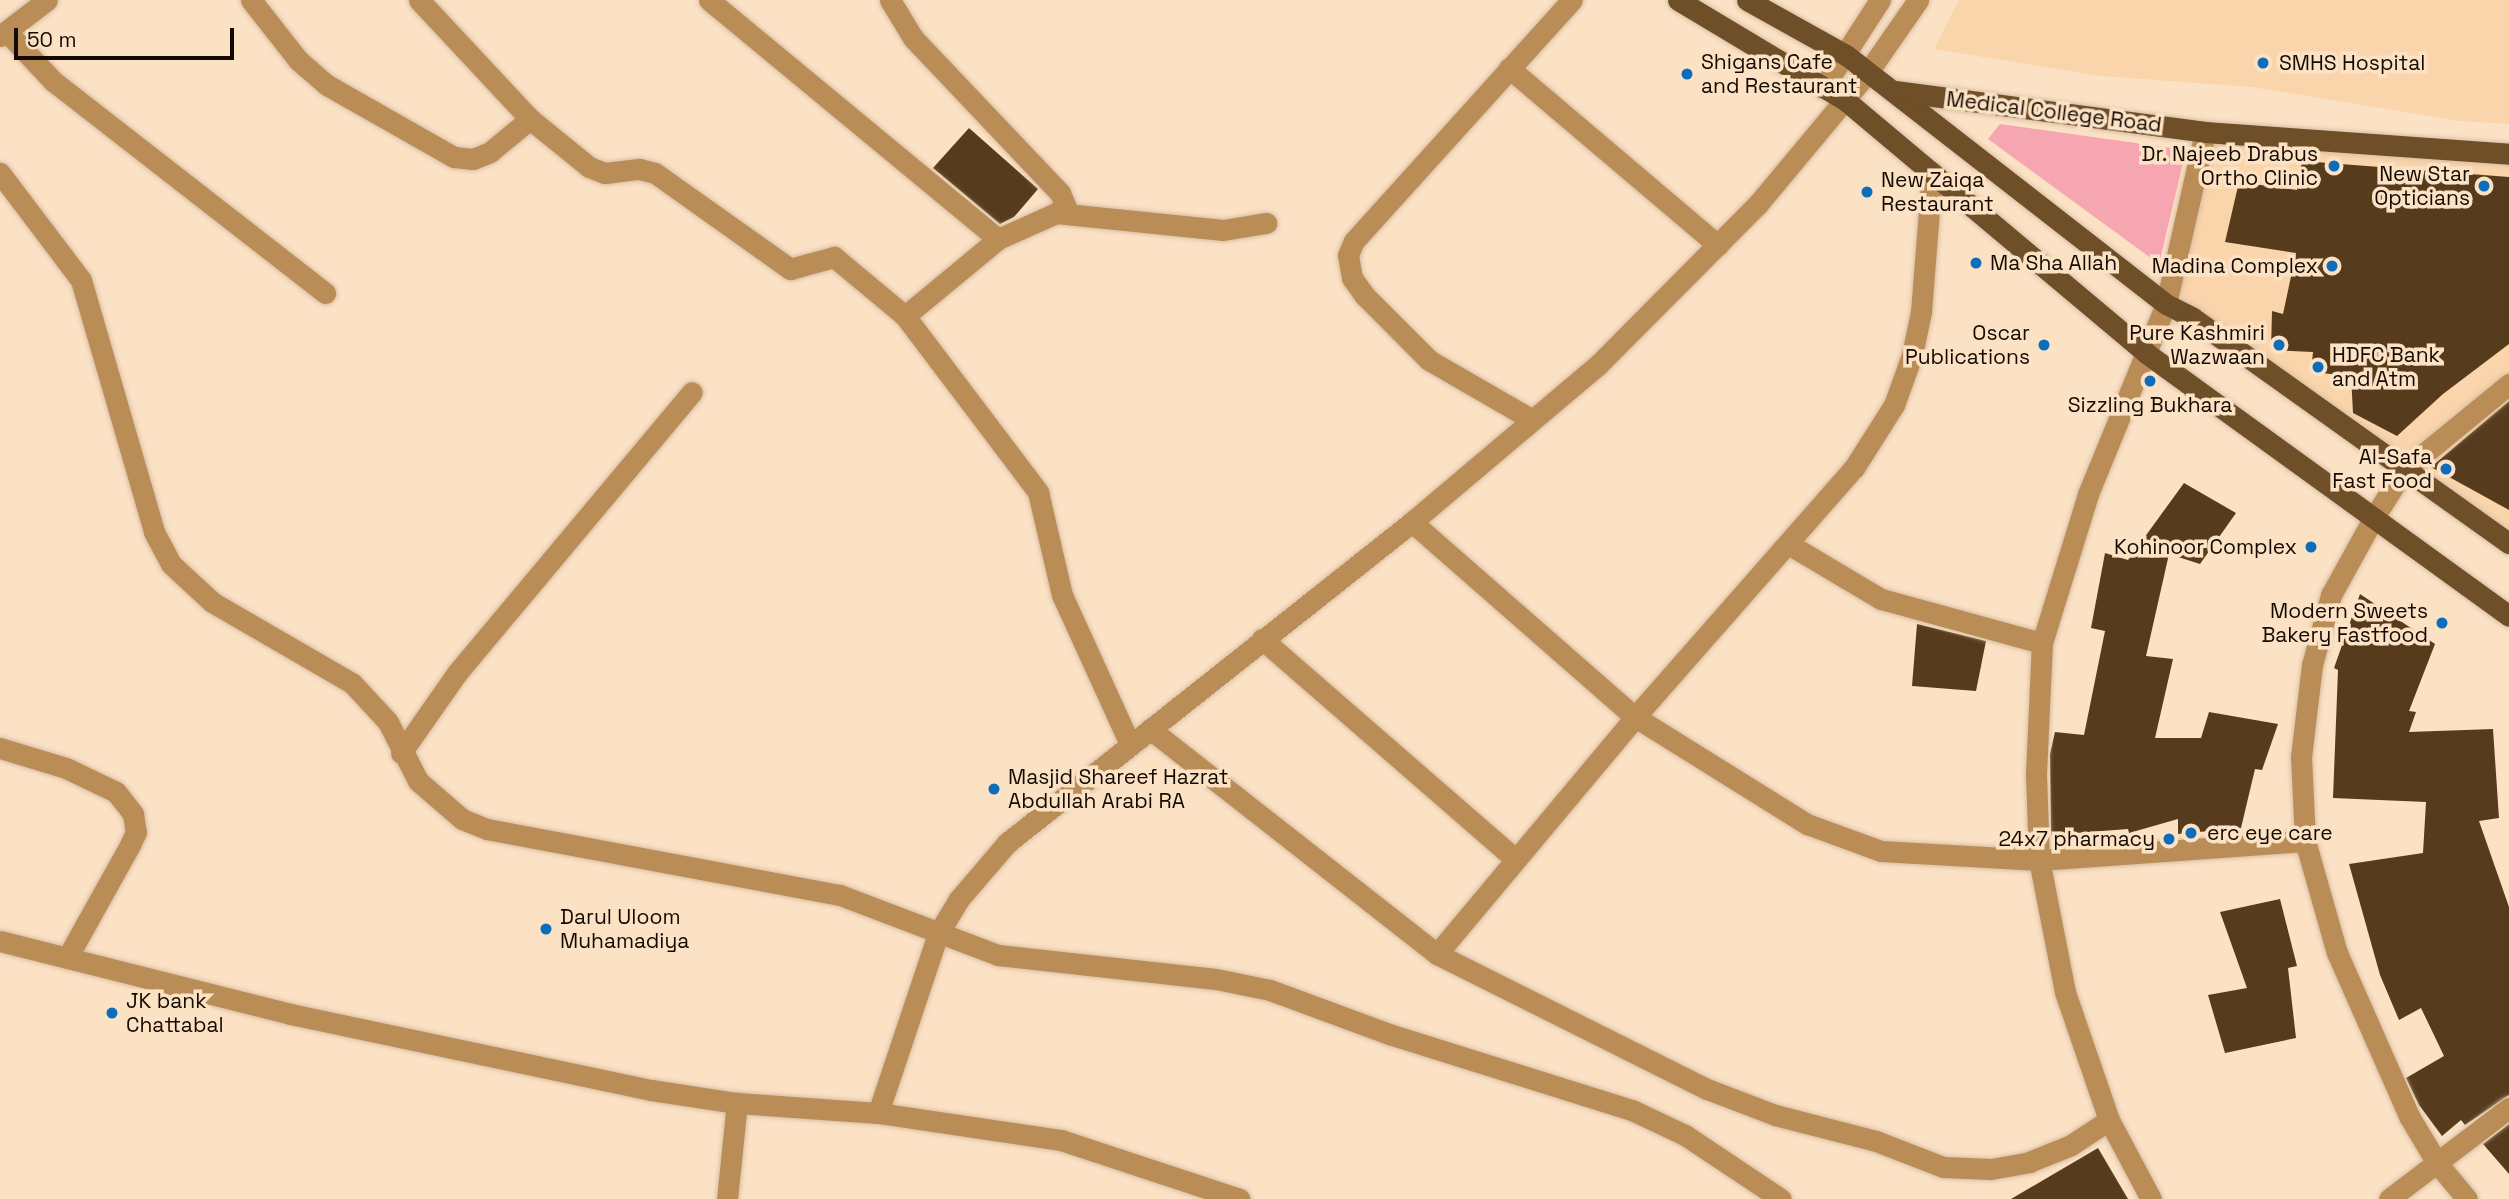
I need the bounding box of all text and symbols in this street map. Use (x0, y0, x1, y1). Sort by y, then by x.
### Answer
scale bar (18, 14, 238, 58)
text: 50 m (27, 26, 77, 53)
place label: Shigans Cafe and Restaurant (1701, 49, 1858, 99)
place label: SMHS Hospital (2279, 50, 2425, 76)
marker: SMHS Hospital (2253, 53, 2273, 73)
marker: Shigans Cafe and Restaurant (1679, 66, 1695, 82)
street label: Medical College Road (1945, 86, 2163, 138)
place label: Dr. Najeeb Drabus Ortho Clinic (2141, 141, 2318, 191)
marker: Dr. Najeeb Drabus Ortho Clinic (2324, 156, 2344, 176)
place label: New Star Opticians (2374, 161, 2470, 211)
place label: New Zaiqa Restaurant (1881, 167, 1994, 217)
marker: New Star Opticians (2476, 178, 2492, 194)
marker: New Zaiqa Restaurant (1859, 184, 1875, 200)
place label: Ma Sha Allah (1990, 250, 2117, 276)
place label: Madina Complex (2152, 253, 2318, 279)
marker: Ma Sha Allah (1968, 255, 1984, 271)
marker: Madina Complex (2324, 258, 2340, 274)
place label: Oscar Publications (1905, 320, 2030, 370)
place label: Pure Kashmiri Wazwaan (2129, 320, 2265, 370)
marker: Oscar Publications (2036, 337, 2052, 353)
marker: Pure Kashmiri Wazwaan (2271, 337, 2287, 353)
place label: HDFC Bank and Atm (2332, 342, 2440, 392)
marker: HDFC Bank and Atm (2310, 359, 2326, 375)
marker: Sizzling Bukhara (2142, 373, 2158, 389)
place label: Sizzling Bukhara (2068, 392, 2232, 418)
place label: Al-Safa Fast Food (2332, 444, 2432, 494)
marker: Al-Safa Fast Food (2438, 461, 2454, 477)
place label: Kohinoor Complex (2114, 534, 2297, 560)
marker: Kohinoor Complex (2303, 539, 2319, 555)
place label: Modern Sweets Bakery Fastfood (2261, 598, 2428, 648)
marker: Modern Sweets Bakery Fastfood (2434, 615, 2450, 631)
place label: Masjid Shareef Hazrat Abdullah Arabi RA (1008, 764, 1228, 814)
marker: Masjid Shareef Hazrat Abdullah Arabi RA (986, 781, 1002, 797)
place label: erc eye care (2207, 820, 2333, 846)
marker: erc eye care (2181, 823, 2201, 843)
place label: 24x7 pharmacy (1998, 826, 2155, 852)
marker: 24x7 pharmacy (2161, 831, 2177, 847)
place label: Darul Uloom Muhamadiya (560, 904, 689, 954)
marker: Darul Uloom Muhamadiya (538, 921, 554, 937)
place label: JK bank Chattabal (126, 988, 224, 1038)
marker: JK bank Chattabal (104, 1005, 120, 1021)

